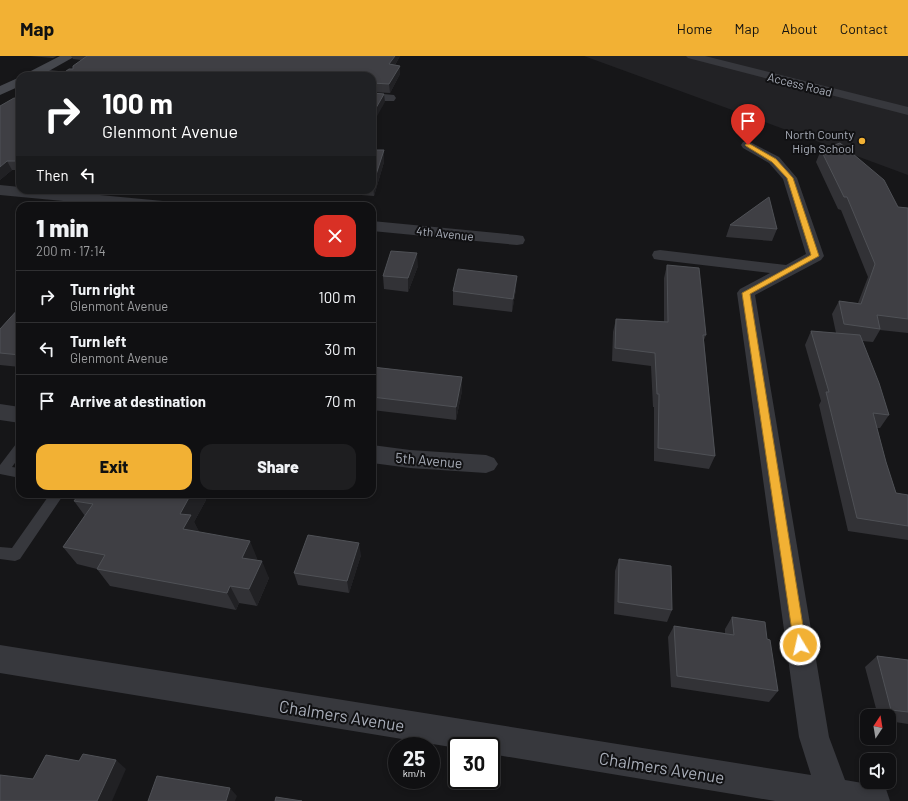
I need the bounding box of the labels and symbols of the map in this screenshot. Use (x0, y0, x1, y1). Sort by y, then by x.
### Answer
street label: Access Road (766, 69, 834, 99)
pin (731, 104, 765, 145)
place label: North County High School (785, 127, 854, 155)
marker: North County High School (857, 136, 867, 146)
street label: 4th Avenue (415, 223, 475, 243)
street label: 5th Avenue (395, 449, 463, 471)
position arrow (779, 624, 821, 666)
street label: Chalmers Avenue (278, 695, 406, 735)
north arrow (860, 709, 896, 745)
speed limit sign: 30 (448, 737, 500, 789)
street label: Chalmers Avenue (598, 747, 726, 787)

